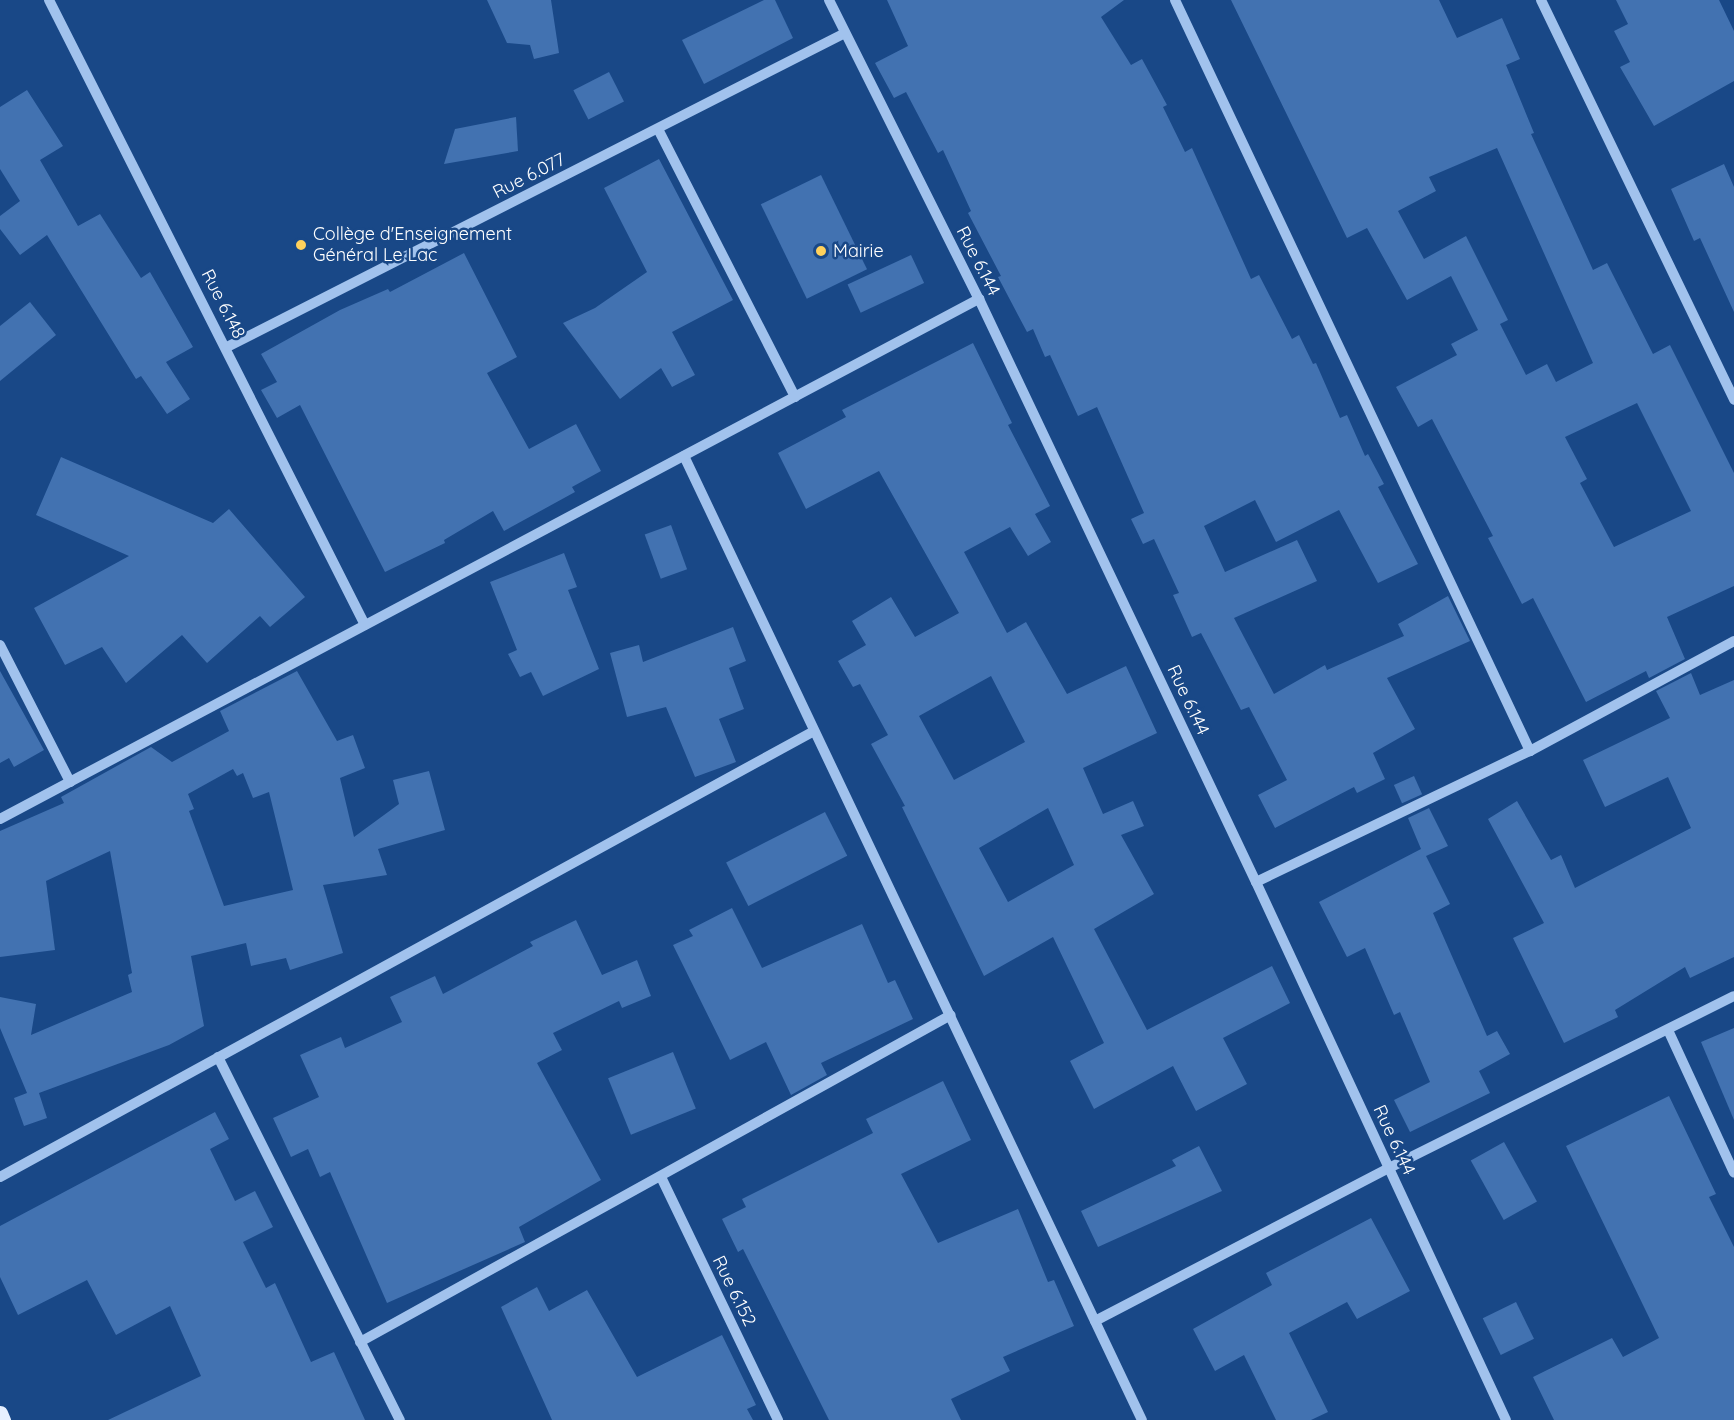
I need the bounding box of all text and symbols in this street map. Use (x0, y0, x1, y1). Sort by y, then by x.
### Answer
street label: Rue 6.077 (489, 149, 569, 203)
street label: Rue 6.144 (951, 223, 1005, 299)
place label: Collège d'Enseignement Général Le Lac (313, 224, 512, 266)
marker: Collège d'Enseignement Général Le Lac (294, 238, 308, 252)
place label: Mairie (833, 240, 884, 262)
marker: Mairie (814, 244, 828, 258)
street label: Rue 6.148 (196, 266, 250, 342)
street label: Rue 6.144 (1162, 662, 1214, 738)
street label: Rue 6.144 (1368, 1102, 1420, 1178)
street label: Rue 6.152 (708, 1252, 760, 1330)

